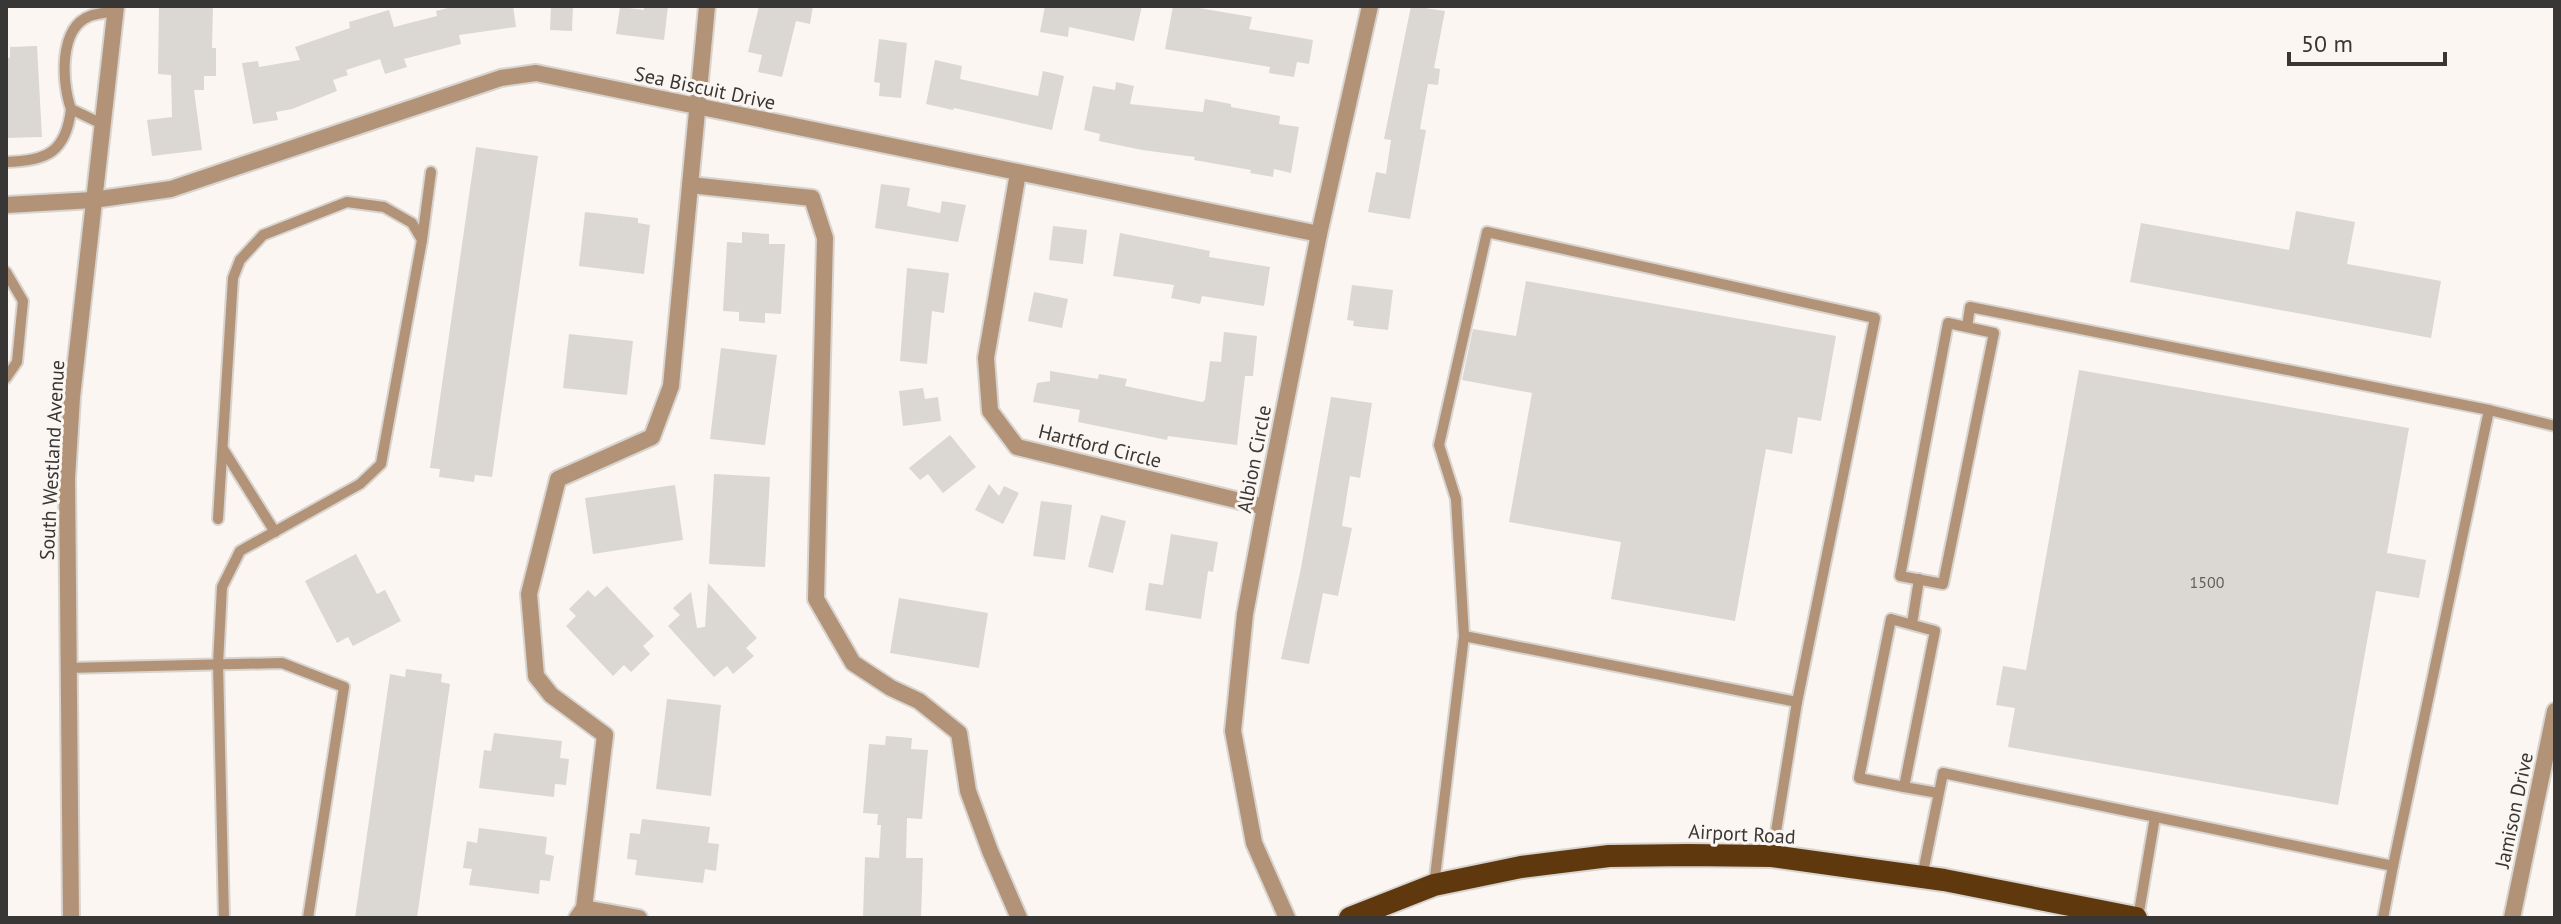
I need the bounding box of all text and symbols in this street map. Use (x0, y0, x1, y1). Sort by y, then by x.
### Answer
scale bar (2289, 16, 2445, 66)
text: 50 m (2301, 28, 2353, 59)
street label: Sea Biscuit Drive (632, 60, 778, 116)
street label: South Westland Avenue (34, 359, 70, 561)
street label: Albion Circle (1231, 403, 1277, 515)
street label: Hartford Circle (1036, 418, 1164, 474)
house number: 1500 (2190, 572, 2225, 592)
street label: Jamison Drive (2489, 750, 2539, 871)
street label: Airport Road (1688, 818, 1796, 850)

